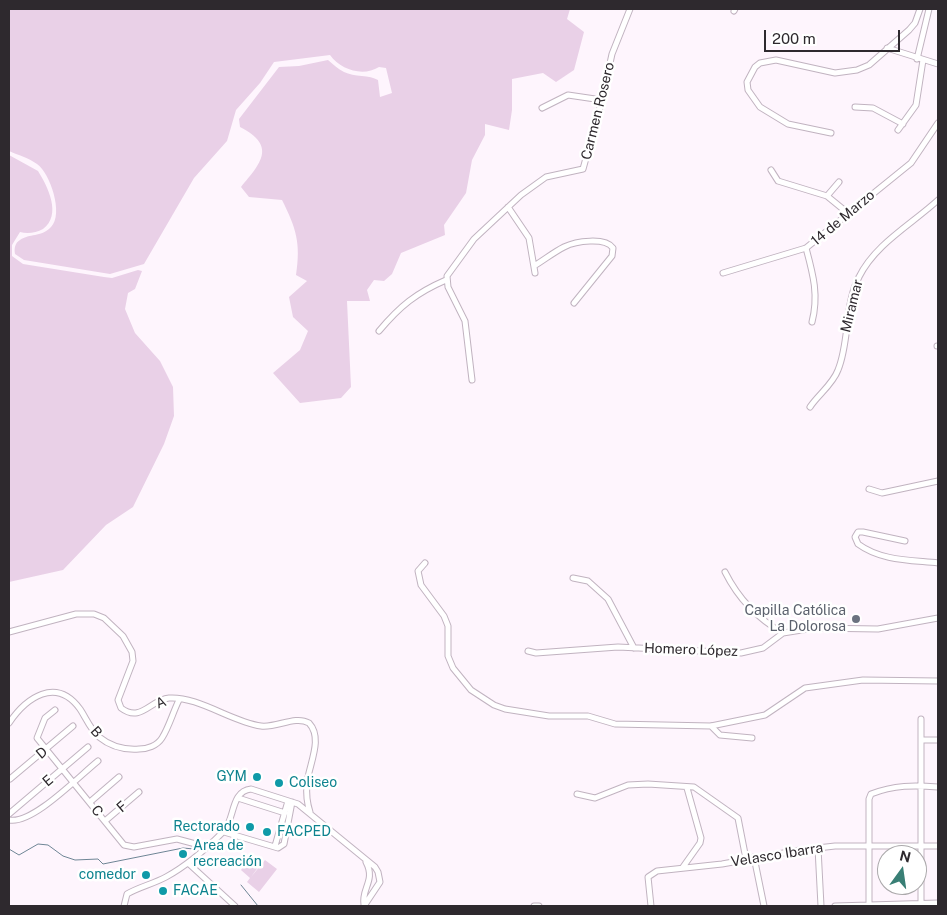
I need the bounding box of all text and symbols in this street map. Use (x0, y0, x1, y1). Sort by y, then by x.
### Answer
scale bar (767, 20, 903, 52)
text: 200 m (772, 30, 816, 47)
street label: Carmen Rosero (578, 61, 618, 161)
street label: 14 de Marzo (808, 187, 878, 249)
street label: Miramar (837, 278, 867, 334)
place label: Capilla Católica La Dolorosa (744, 603, 846, 636)
marker: Capilla Católica La Dolorosa (850, 613, 862, 625)
street label: Homero López (644, 640, 738, 660)
street label: A (153, 693, 169, 713)
street label: B (87, 723, 105, 741)
street label: D (33, 743, 51, 763)
place label: GYM (216, 769, 247, 785)
marker: GYM (251, 771, 263, 783)
street label: E (39, 772, 57, 790)
place label: Coliseo (289, 775, 337, 791)
marker: Coliseo (273, 777, 285, 789)
street label: F (113, 798, 131, 816)
street label: C (87, 802, 107, 820)
place label: Rectorado (173, 819, 240, 835)
marker: Rectorado (244, 821, 256, 833)
place label: FACPED (277, 824, 331, 840)
marker: FACPED (261, 826, 273, 838)
place label: Area de recreación (193, 838, 262, 870)
street label: Velasco Ibarra (730, 839, 824, 871)
north arrow (877, 845, 927, 895)
text: N (898, 847, 913, 866)
marker: Area de recreación (177, 848, 189, 860)
place label: comedor (79, 867, 136, 883)
marker: comedor (140, 869, 152, 881)
place label: FACAE (173, 883, 218, 899)
marker: FACAE (157, 885, 169, 897)

